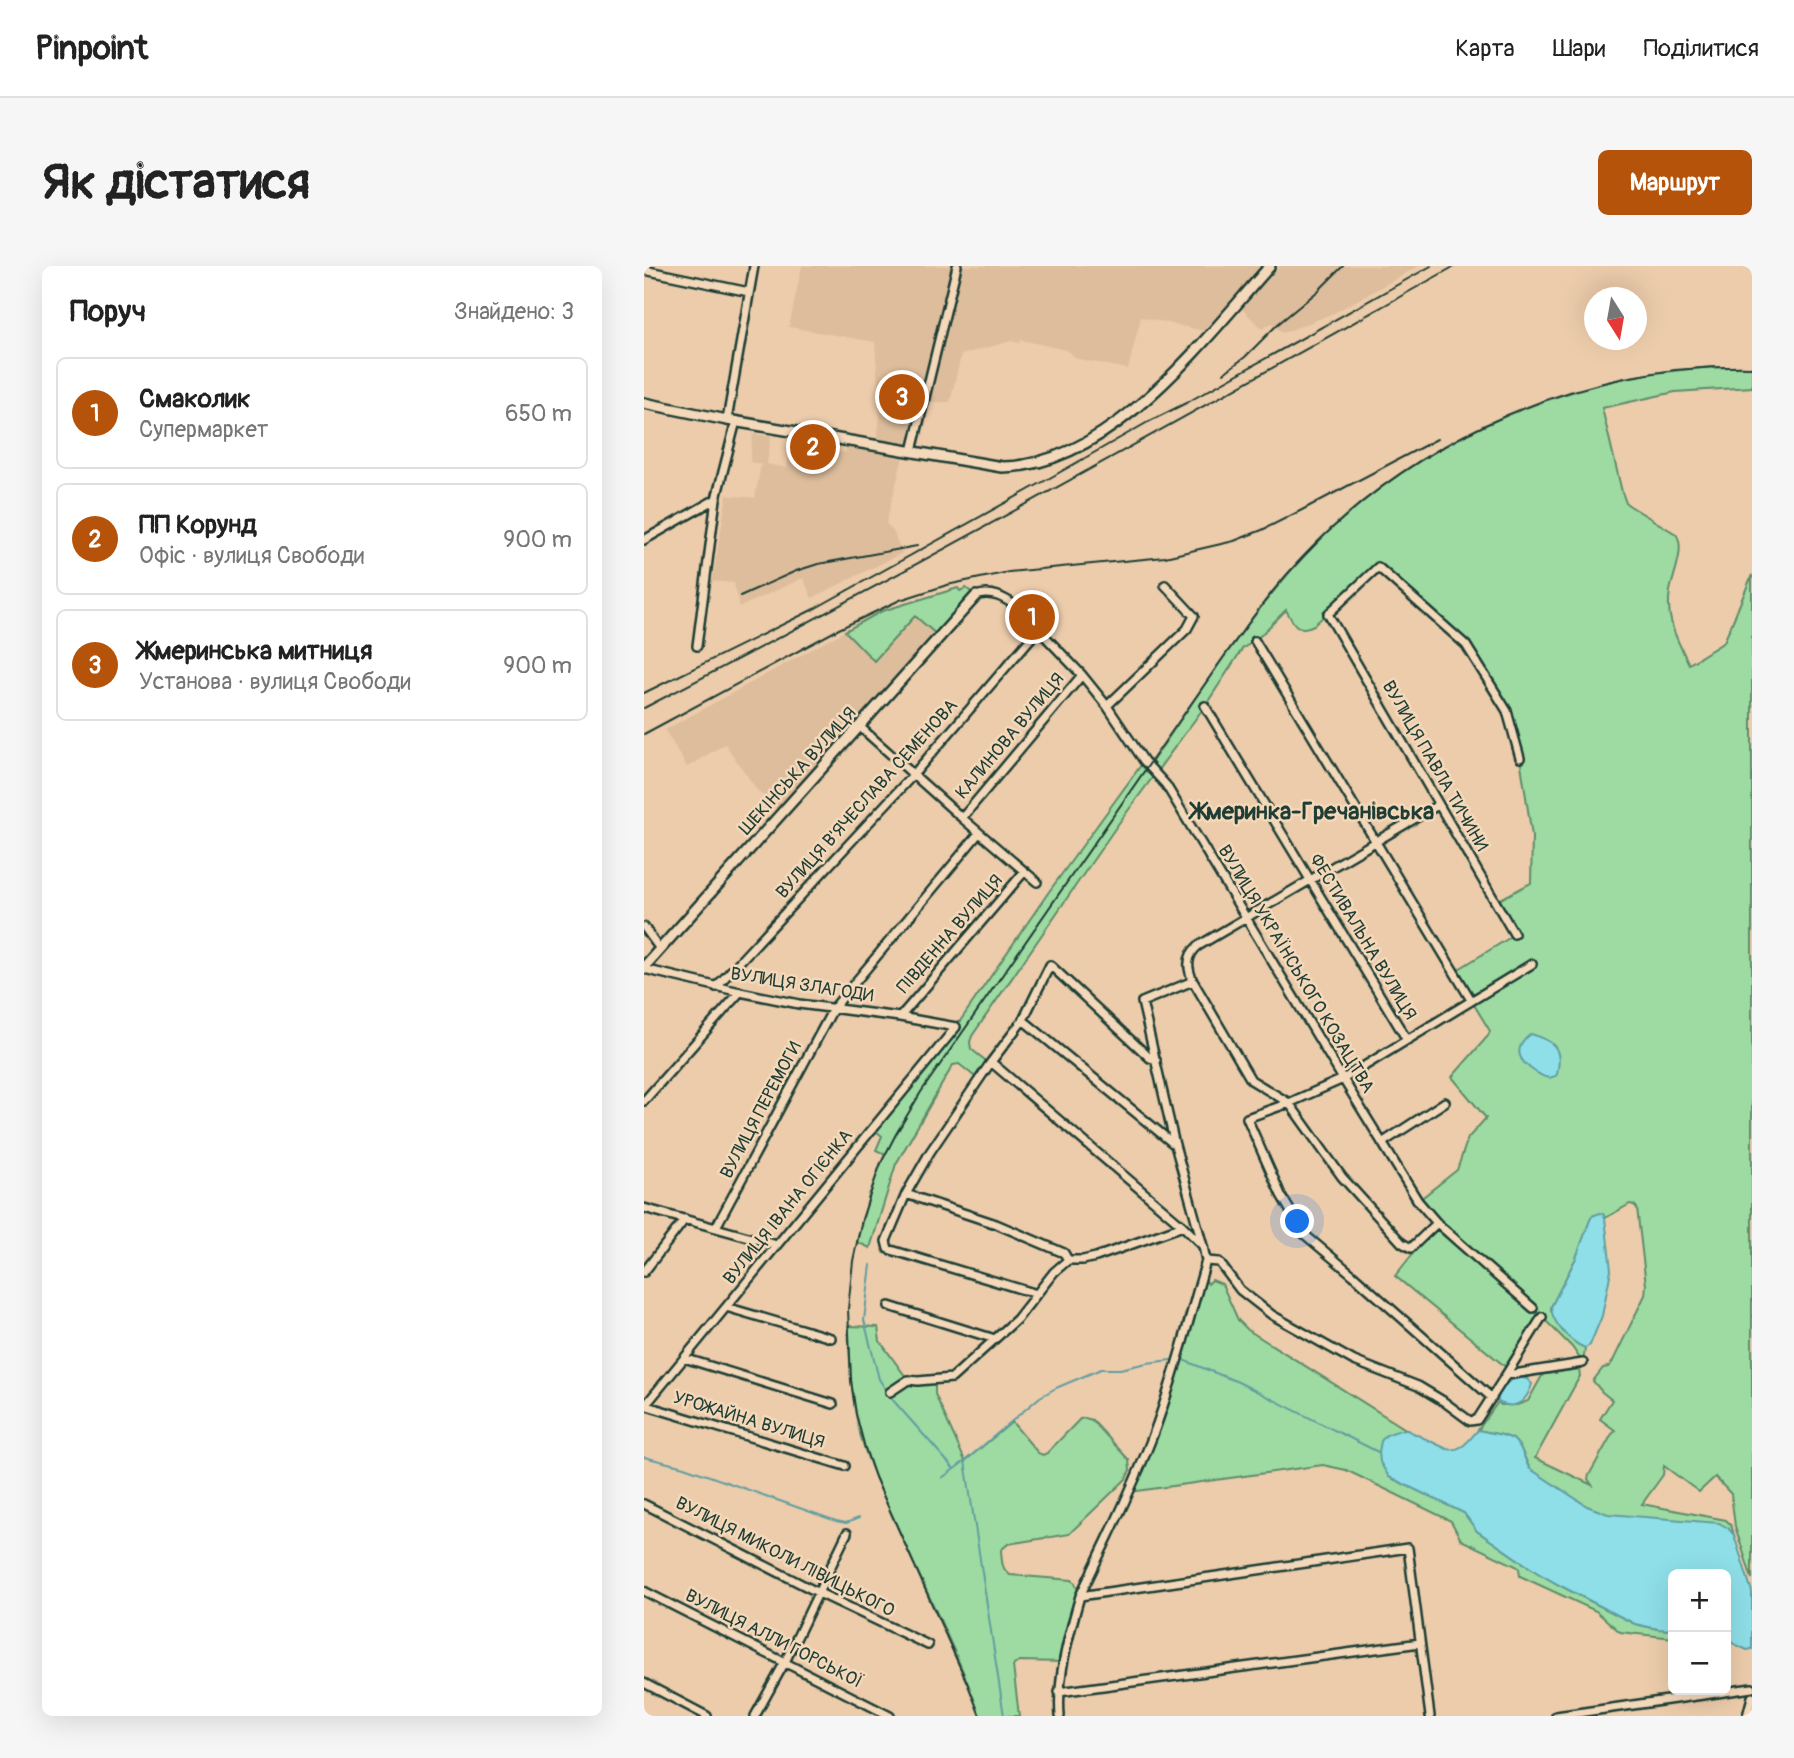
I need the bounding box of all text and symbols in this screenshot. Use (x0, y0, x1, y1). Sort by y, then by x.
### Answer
text: Pinpoint (35, 28, 148, 69)
text: Карта (1455, 34, 1515, 63)
text: Шари (1553, 34, 1606, 63)
text: Поділитися (1644, 34, 1759, 63)
button: Маршрут (1598, 150, 1752, 215)
text: Як дістатися (42, 152, 310, 213)
north arrow (1584, 287, 1647, 350)
text: Поруч (70, 293, 146, 330)
text: Знайдено: 3 (454, 297, 574, 326)
pin: 3 (879, 371, 925, 423)
text: Смаколик (139, 383, 250, 415)
text: 1 (91, 399, 100, 428)
text: 650 m (505, 399, 572, 428)
text: Супермаркет (139, 415, 268, 444)
pin: 2 (790, 421, 836, 473)
text: ПП Корунд (139, 509, 257, 541)
text: 2 (89, 525, 101, 554)
text: 900 m (503, 525, 572, 554)
text: Офіс · вулиця Свободи (139, 541, 364, 570)
pin: 1 (1009, 591, 1055, 643)
text: Жмеринська митниця (139, 635, 372, 667)
text: 3 (89, 651, 101, 680)
text: 900 m (503, 651, 572, 680)
text: Установа · вулиця Свободи (139, 667, 411, 696)
street label: КАЛИНОВА ВУЛИЦЯ (950, 668, 1070, 804)
street label: ВУЛИЦЯ ПАВЛА ТИЧИНИ (1377, 677, 1493, 856)
street label: ВУЛИЦЯ В'ЯЧЕСЛАВА СЕМЕНОВА (771, 694, 963, 904)
street label: ШЕКІНСЬКА ВУЛИЦЯ (734, 702, 862, 840)
district label: Жмеринка-Гречанівська (1188, 797, 1434, 826)
street label: ВУЛИЦЯ УКРАЇНСЬКОГО КОЗАЦТВА (1213, 841, 1380, 1098)
street label: ФЕСТИВАЛЬНА ВУЛИЦЯ (1304, 850, 1422, 1024)
street label: ПІВДЕННА ВУЛИЦЯ (892, 870, 1008, 998)
street label: ВУЛИЦЯ ЗЛАГОДИ (729, 962, 875, 1008)
street label: ВУЛИЦЯ ПЕРЕМОГИ (715, 1037, 807, 1182)
street label: ВУЛИЦЯ ІВАНА ОГІЄНКА (718, 1125, 858, 1289)
your location (1280, 1204, 1314, 1238)
street label: УРОЖАЙНА ВУЛИЦЯ (670, 1386, 828, 1454)
street label: ВУЛИЦЯ МИКОЛИ ЛІВИЦЬКОГО (672, 1492, 898, 1622)
map controls (1668, 1569, 1731, 1695)
button: + (1668, 1569, 1731, 1632)
street label: ВУЛИЦЯ АЛЛИ ГОРСЬКОЇ (681, 1584, 867, 1694)
button: − (1668, 1632, 1731, 1695)

